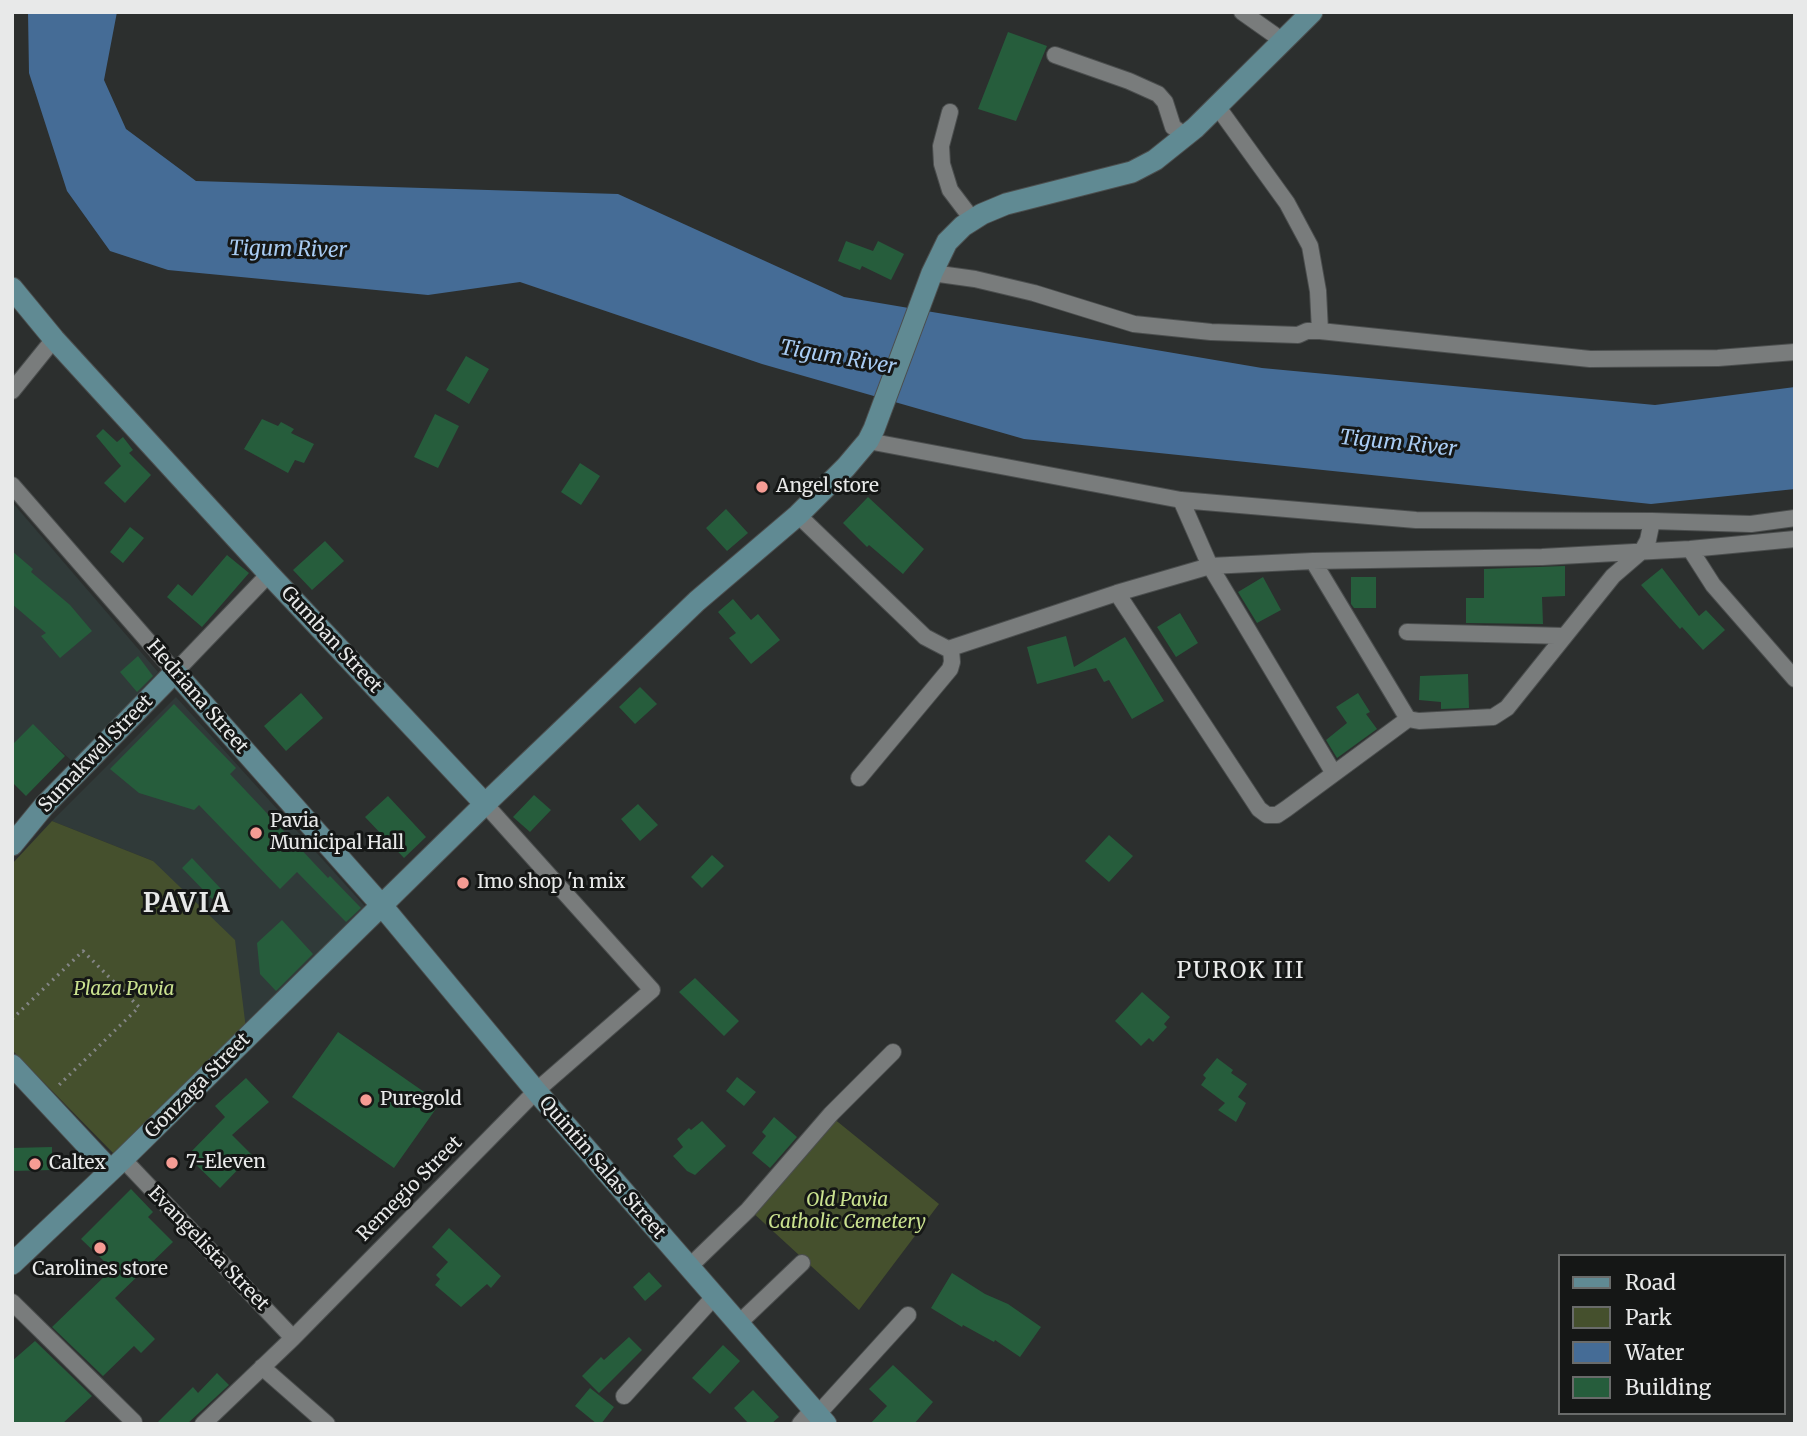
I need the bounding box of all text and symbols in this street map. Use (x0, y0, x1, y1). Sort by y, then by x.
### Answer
water label: Tigum River (229, 236, 347, 264)
water label: Tigum River (778, 335, 898, 381)
water label: Tigum River (1338, 425, 1458, 463)
place label: Angel store (776, 476, 879, 498)
marker: Angel store (754, 479, 770, 495)
street label: Gumban Street (276, 582, 386, 698)
street label: Hedriana Street (141, 635, 253, 759)
street label: Sumakwel Street (34, 690, 158, 818)
place label: Pavia Municipal Hall (270, 811, 404, 855)
marker: Pavia Municipal Hall (248, 825, 264, 841)
place label: Imo shop 'n mix (477, 872, 625, 894)
marker: Imo shop 'n mix (455, 875, 471, 891)
district label: PAVIA (143, 889, 231, 921)
district label: PUROK III (1178, 957, 1304, 985)
park label: Plaza Pavia (74, 979, 174, 1001)
street label: Gonzaga Street (141, 1029, 255, 1143)
place label: Puregold (380, 1089, 462, 1111)
marker: Puregold (358, 1092, 374, 1108)
street label: Quintin Salas Street (534, 1092, 670, 1244)
street label: Remegio Street (353, 1132, 467, 1246)
place label: 7-Eleven (186, 1152, 266, 1174)
place label: Caltex (49, 1153, 106, 1175)
marker: 7-Eleven (164, 1155, 180, 1171)
marker: Caltex (27, 1156, 43, 1172)
street label: Evangelista Street (143, 1182, 273, 1316)
park label: Old Pavia Catholic Cemetery (768, 1190, 926, 1234)
marker: Carolines store (92, 1240, 108, 1256)
legend (1559, 1254, 1786, 1415)
place label: Carolines store (32, 1259, 168, 1281)
text: Road (1625, 1269, 1676, 1296)
text: Park (1625, 1304, 1672, 1331)
text: Water (1625, 1339, 1684, 1366)
text: Building (1625, 1374, 1711, 1401)

